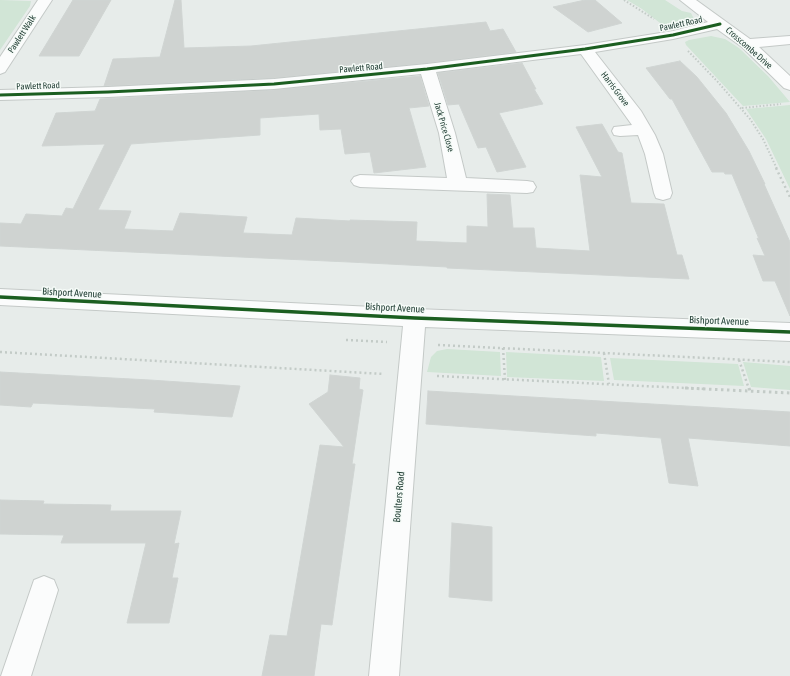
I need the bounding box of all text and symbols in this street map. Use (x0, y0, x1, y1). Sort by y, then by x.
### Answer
street label: Pawlett Walk (6, 13, 38, 55)
street label: Pawlett Road (658, 14, 704, 34)
street label: Crosscombe Drive (723, 25, 775, 71)
street label: Pawlett Road (339, 61, 383, 75)
street label: Harris Grove (599, 70, 631, 108)
street label: Pawlett Road (16, 80, 60, 92)
street label: Jack Price Close (432, 101, 456, 153)
street label: Bishport Avenue (42, 285, 102, 301)
street label: Bishport Avenue (365, 300, 425, 316)
street label: Bishport Avenue (689, 314, 749, 328)
street label: Boulters Road (391, 471, 407, 523)

